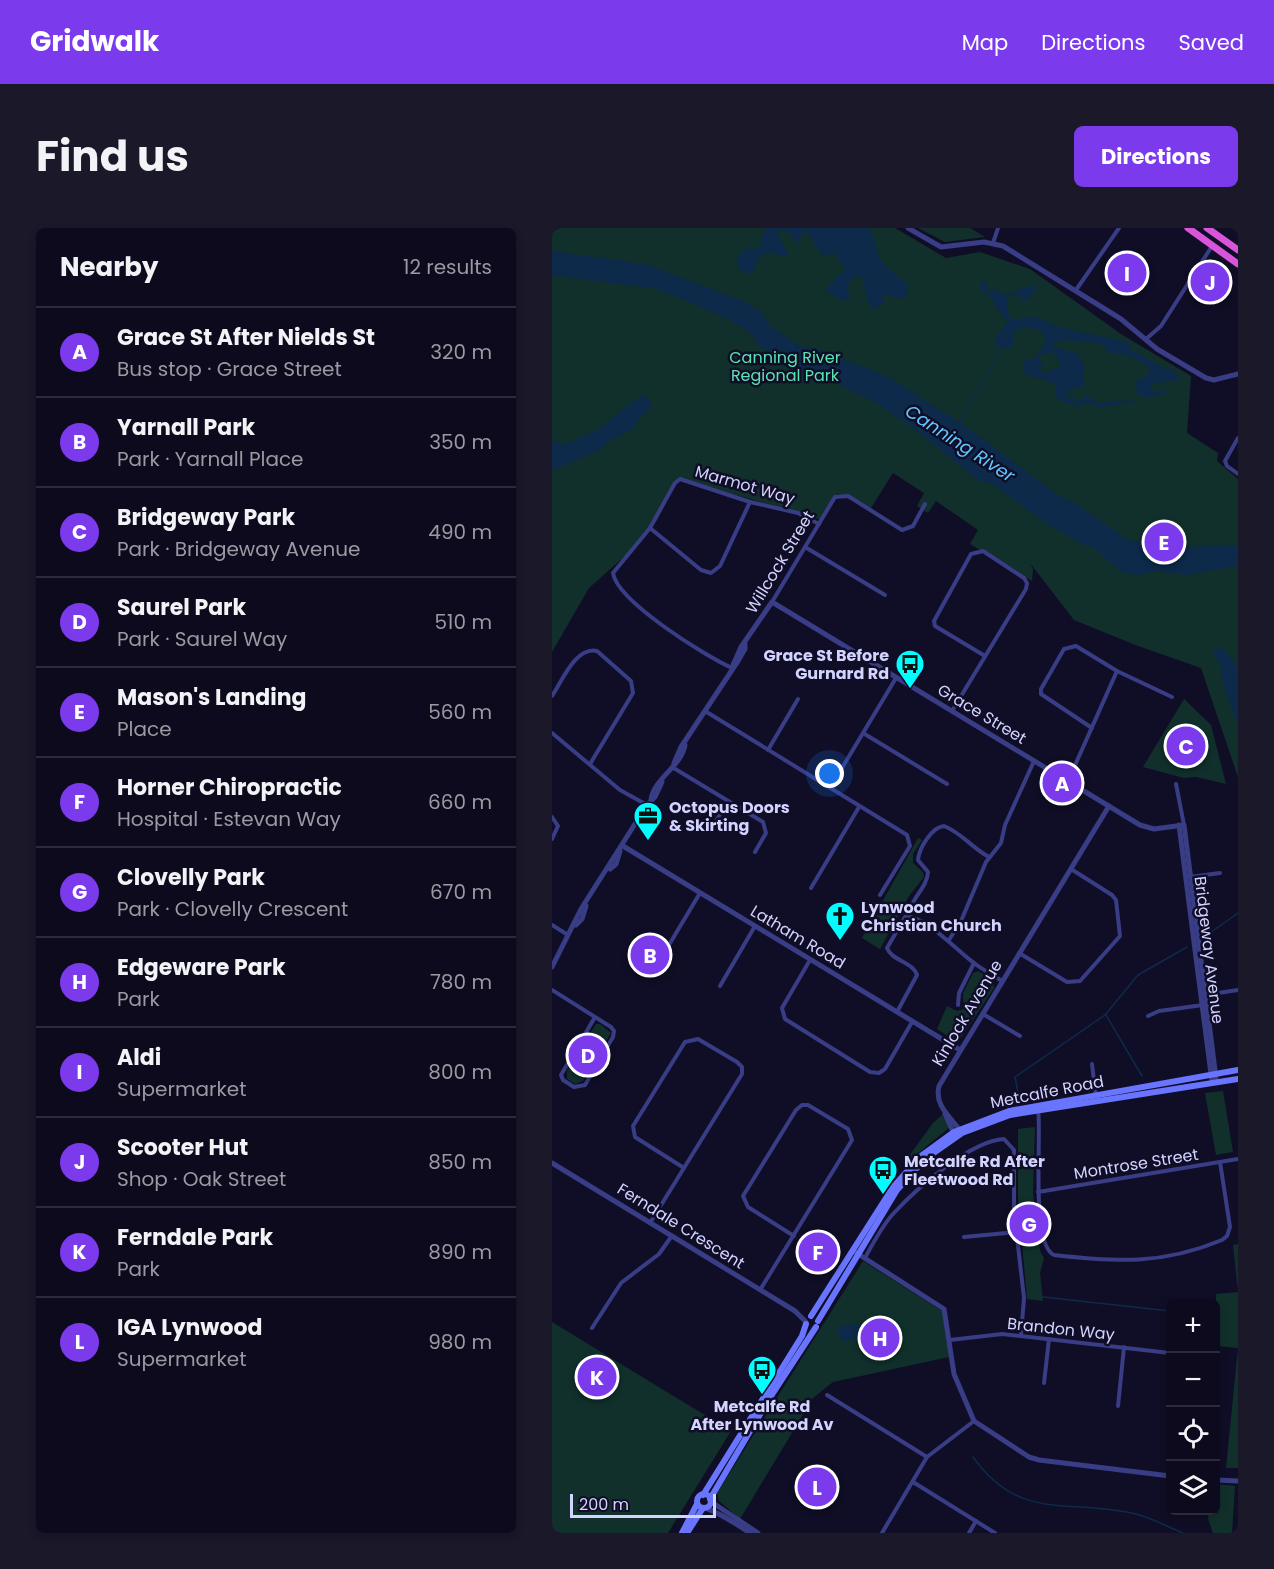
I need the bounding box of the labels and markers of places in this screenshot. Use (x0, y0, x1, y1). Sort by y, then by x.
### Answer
pin: I (1108, 250, 1146, 296)
pin: J (1190, 260, 1230, 304)
pin: E (1144, 520, 1184, 564)
place label: Grace St Before Gurnard Rd (763, 644, 889, 685)
bus stop icon: Grace St Before Gurnard Rd (894, 648, 926, 690)
pin: C (1166, 724, 1206, 768)
pin: A (1042, 760, 1082, 806)
place label: Octopus Doors & Skirting (669, 796, 790, 837)
office icon: Octopus Doors & Skirting (632, 800, 664, 842)
place label: Lynwood Christian Church (861, 896, 1002, 937)
church icon: Lynwood Christian Church (824, 900, 856, 942)
pin: B (630, 932, 670, 978)
pin: D (568, 1032, 608, 1078)
place label: Metcalfe Rd After Fleetwood Rd (904, 1150, 1045, 1191)
bus stop icon: Metcalfe Rd After Fleetwood Rd (867, 1154, 899, 1196)
pin: G (1010, 1202, 1048, 1246)
pin: F (798, 1230, 838, 1274)
pin: H (860, 1316, 900, 1360)
pin: K (578, 1354, 616, 1400)
bus stop icon: Metcalfe Rd After Lynwood Av (746, 1354, 778, 1396)
place label: Metcalfe Rd After Lynwood Av (691, 1395, 833, 1436)
pin: L (798, 1464, 836, 1510)

